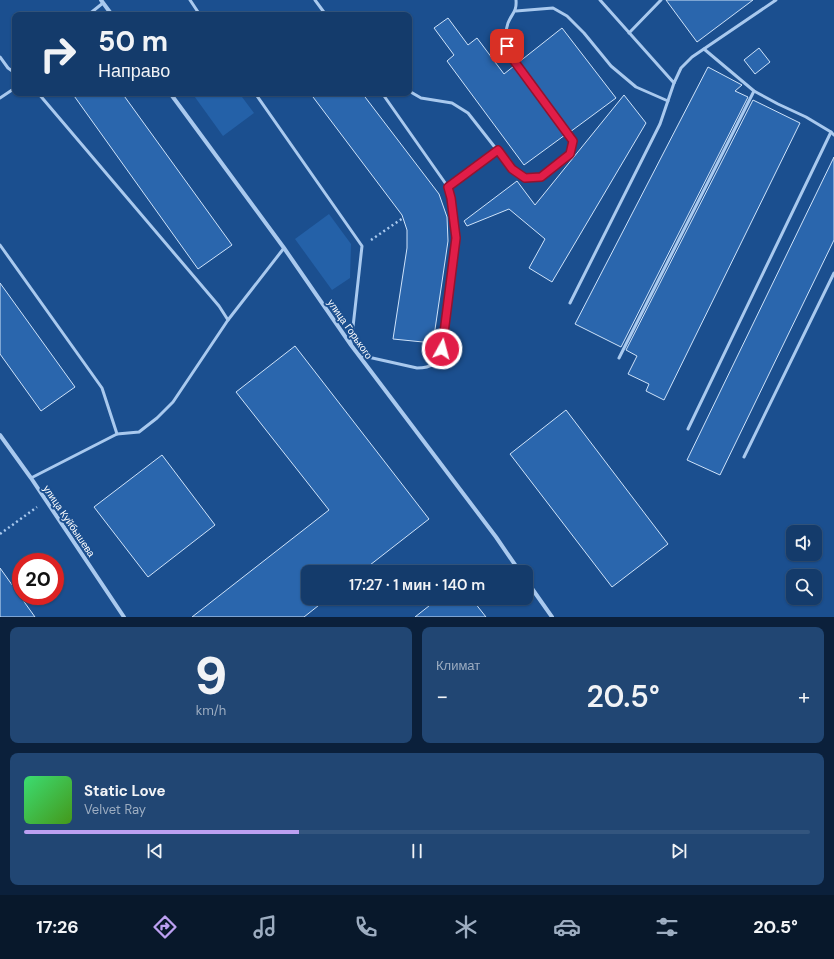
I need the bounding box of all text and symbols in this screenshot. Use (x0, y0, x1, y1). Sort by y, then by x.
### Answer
text: 50 m (98, 23, 168, 60)
icon: right (32, 28, 84, 80)
pin (490, 29, 524, 63)
icon: arrive (496, 35, 518, 57)
text: Направо (98, 59, 170, 83)
street label: улица Горького (325, 296, 376, 362)
position arrow (421, 328, 463, 370)
street label: улица Куйбышева (40, 483, 98, 560)
map controls (786, 525, 822, 605)
button: sound (786, 525, 822, 561)
speed limit sign: 20 (12, 553, 64, 605)
button: search (786, 569, 822, 605)
text: 17:27 · 1 мин · 140 m (349, 575, 485, 595)
text: 9 (194, 642, 228, 710)
text: Климат (436, 657, 480, 674)
text: 20.5° (586, 677, 660, 716)
text: − (436, 682, 448, 711)
text: + (798, 682, 810, 711)
text: km/h (196, 702, 226, 719)
text: Static Love (84, 781, 165, 801)
text: Velvet Ray (84, 801, 146, 818)
icon: previous (144, 840, 166, 862)
icon: pause (406, 840, 428, 862)
icon: next (668, 840, 690, 862)
icon: directions (151, 913, 179, 941)
icon: music (251, 913, 279, 941)
icon: phone (352, 913, 380, 941)
icon: climate (452, 913, 480, 941)
icon: car (553, 913, 581, 941)
icon: filters (653, 913, 681, 941)
text: 17:26 (36, 915, 79, 939)
text: 20.5° (753, 915, 798, 939)

